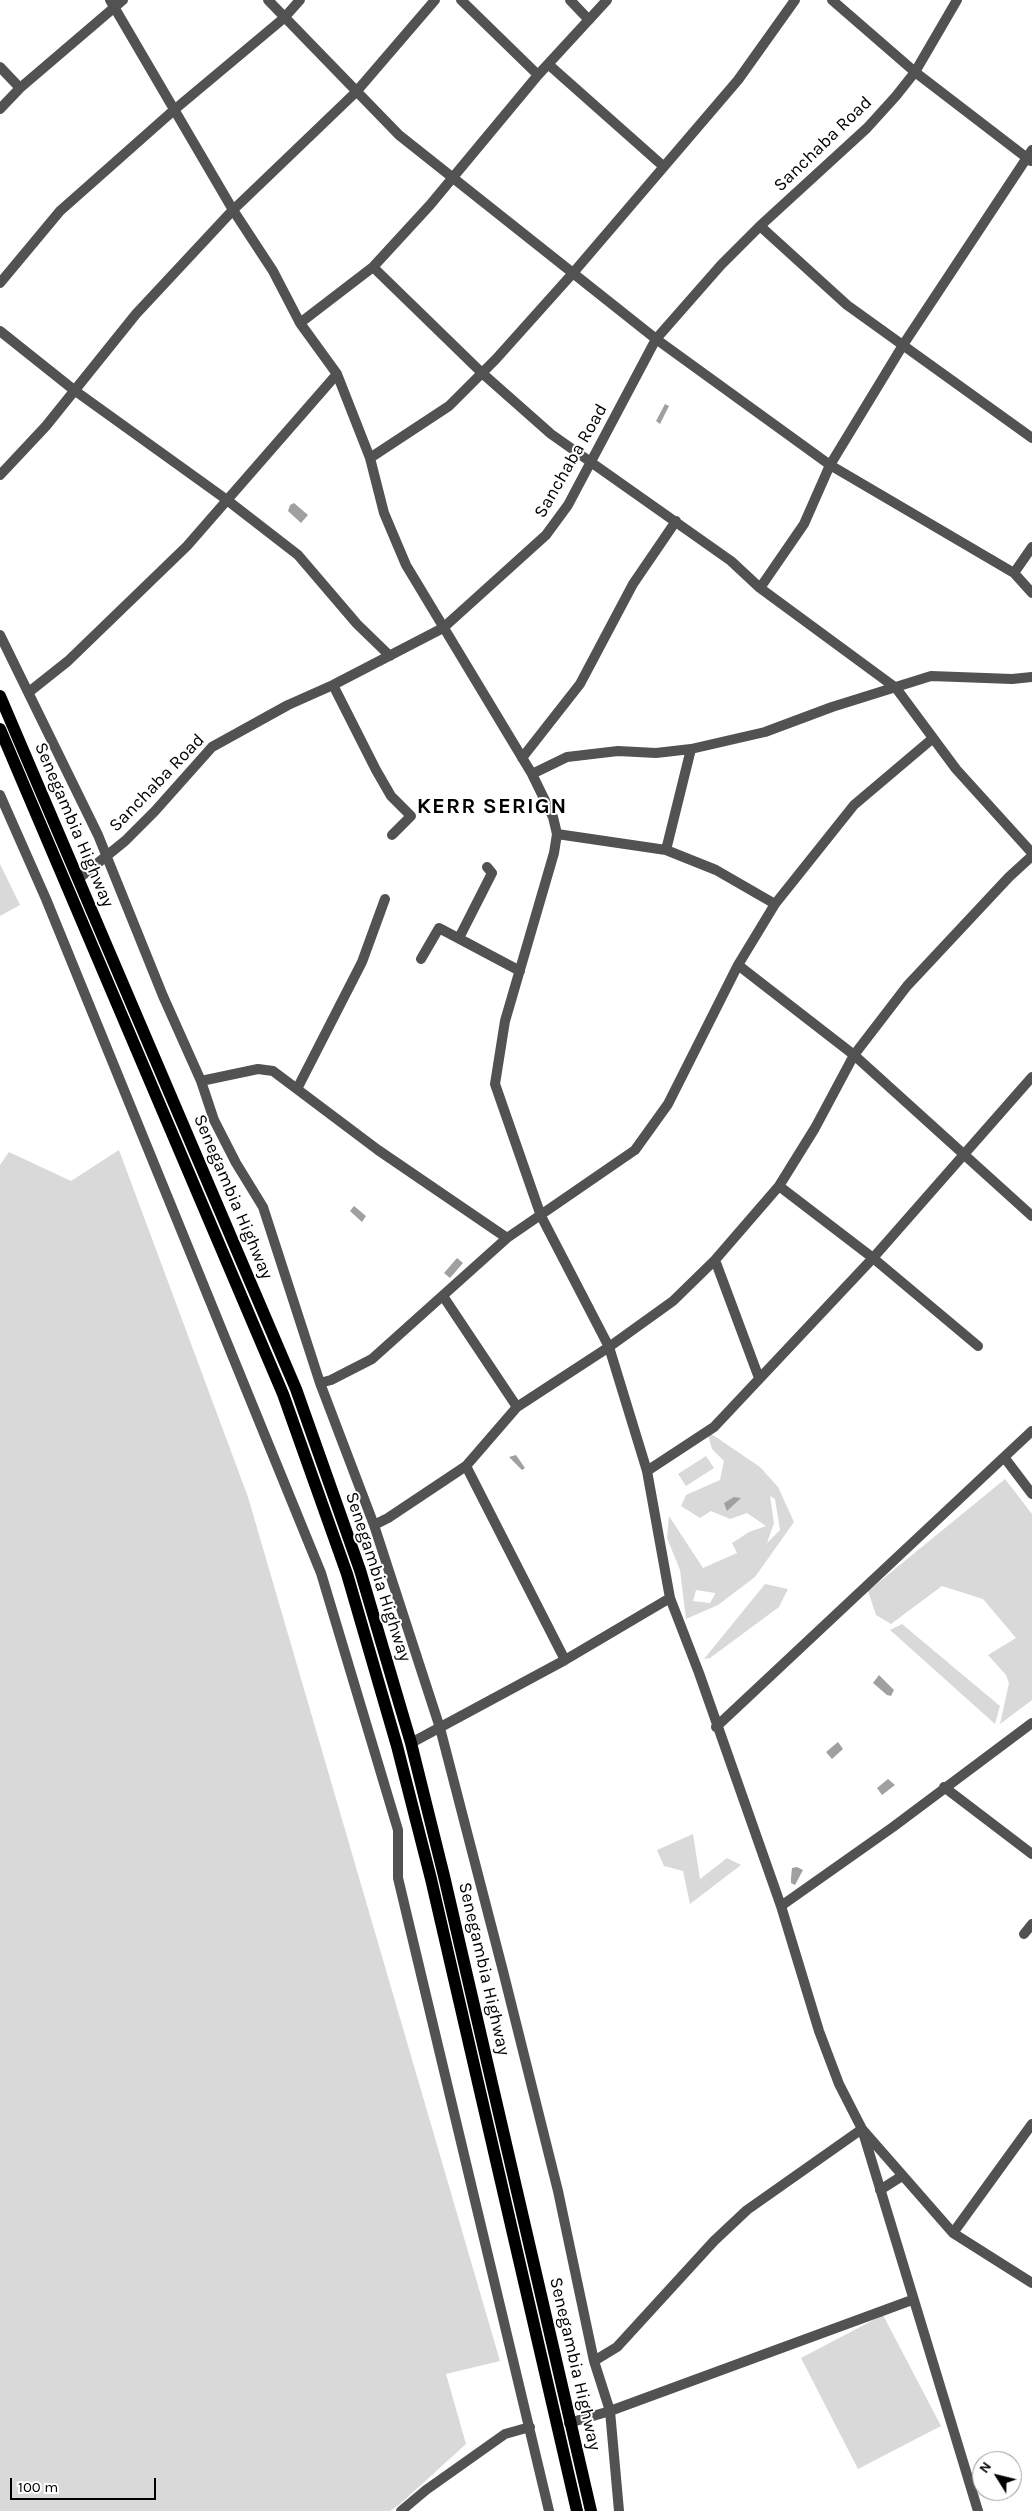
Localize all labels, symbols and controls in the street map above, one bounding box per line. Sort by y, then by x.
street label: Sanchaba Road [769,92,877,196]
street label: Sanchaba Road [530,400,612,522]
street label: Sanchaba Road [105,729,209,837]
street label: Senegambia Highway [29,739,119,911]
district label: KERR SERIGN [415,794,569,820]
street label: Senegambia Highway [188,1111,278,1283]
street label: Senegambia Highway [340,1489,416,1665]
street label: Senegambia Highway [454,1880,514,2058]
street label: Senegambia Highway [545,2275,605,2453]
north arrow [972,2451,1022,2501]
text: N [975,2458,995,2477]
scale bar [12,2468,159,2500]
text: 100 m [18,2478,58,2496]

